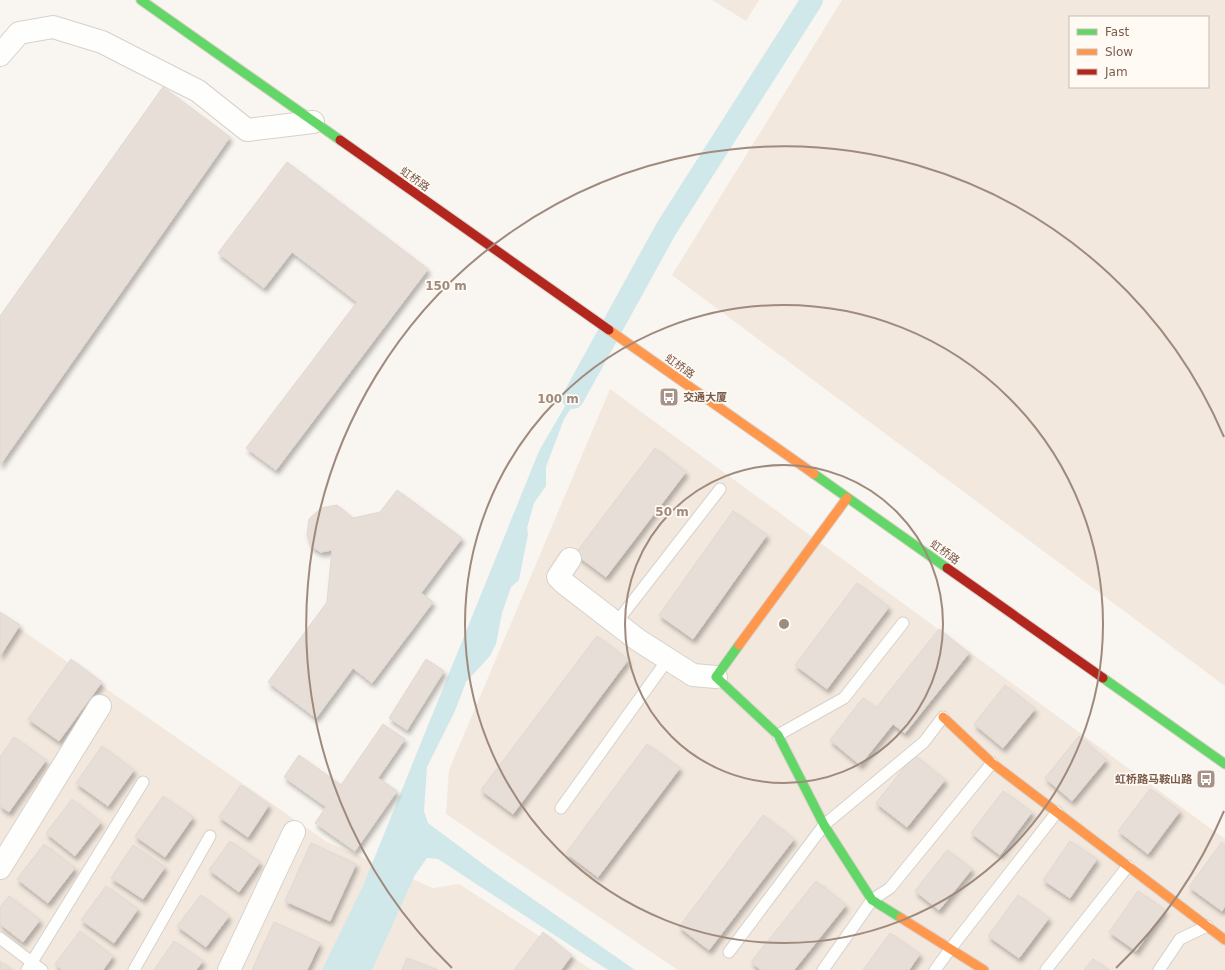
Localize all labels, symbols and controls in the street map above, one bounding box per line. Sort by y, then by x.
legend [1069,16,1209,88]
text: Fast [1105,25,1129,39]
text: Slow [1105,45,1133,59]
text: Jam [1104,65,1128,79]
street label: 虹桥路 [397,165,432,194]
text: 150 m [425,279,467,293]
street label: 虹桥路 [662,352,697,381]
bus stop icon: 交通大厦 [658,386,680,408]
place label: 交通大厦 [683,391,727,404]
text: 100 m [537,392,579,406]
text: 50 m [655,505,689,519]
street label: 虹桥路 [927,538,962,567]
centre of rings [777,617,791,631]
bus stop icon: 虹桥路马鞍山路 [1195,768,1217,790]
place label: 虹桥路马鞍山路 [1115,773,1193,786]

